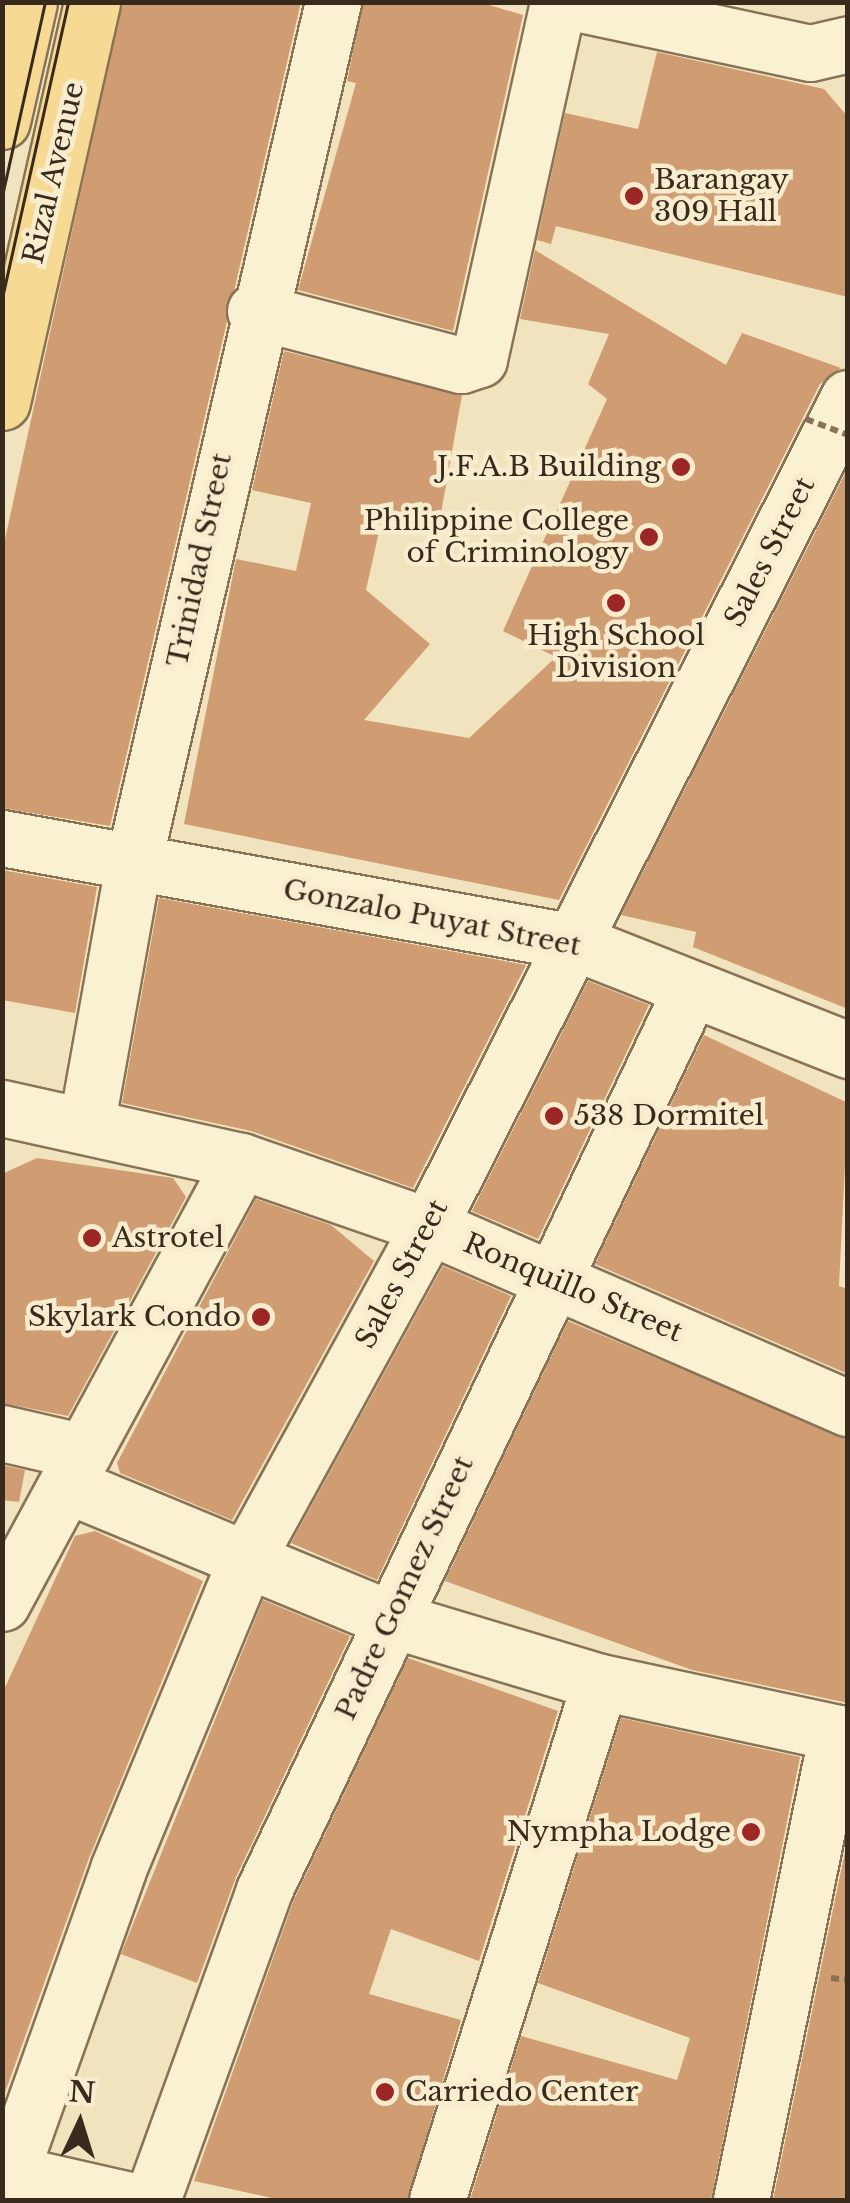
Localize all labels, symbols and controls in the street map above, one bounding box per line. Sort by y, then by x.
street label: Rizal Avenue [17,78,91,268]
place label: Barangay 309 Hall [654,163,789,229]
marker: Barangay 309 Hall [623,185,645,207]
street label: Trinidad Street [161,450,239,670]
place label: J.F.A.B Building [437,450,661,484]
marker: J.F.A.B Building [670,456,692,478]
street label: Sales Street [718,471,822,633]
place label: Philippine College of Criminology [364,504,629,570]
marker: Philippine College of Criminology [638,526,660,548]
marker: High School Division [605,592,627,614]
place label: High School Division [527,619,705,685]
street label: Gonzalo Puyat Street [280,873,584,963]
place label: 538 Dormitel [574,1099,764,1133]
marker: 538 Dormitel [543,1105,565,1127]
street label: Sales Street [349,1194,455,1354]
place label: Astrotel [112,1221,224,1255]
marker: Astrotel [81,1227,103,1249]
street label: Ronquillo Street [458,1227,688,1349]
place label: Skylark Condo [28,1300,241,1334]
marker: Skylark Condo [250,1306,272,1328]
street label: Padre Gomez Street [329,1451,481,1725]
place label: Nympha Lodge [507,1815,731,1849]
marker: Nympha Lodge [740,1821,762,1843]
north arrow [30,2073,130,2173]
text: N [68,2074,96,2111]
place label: Carriedo Center [405,2075,638,2109]
marker: Carriedo Center [374,2081,396,2103]

